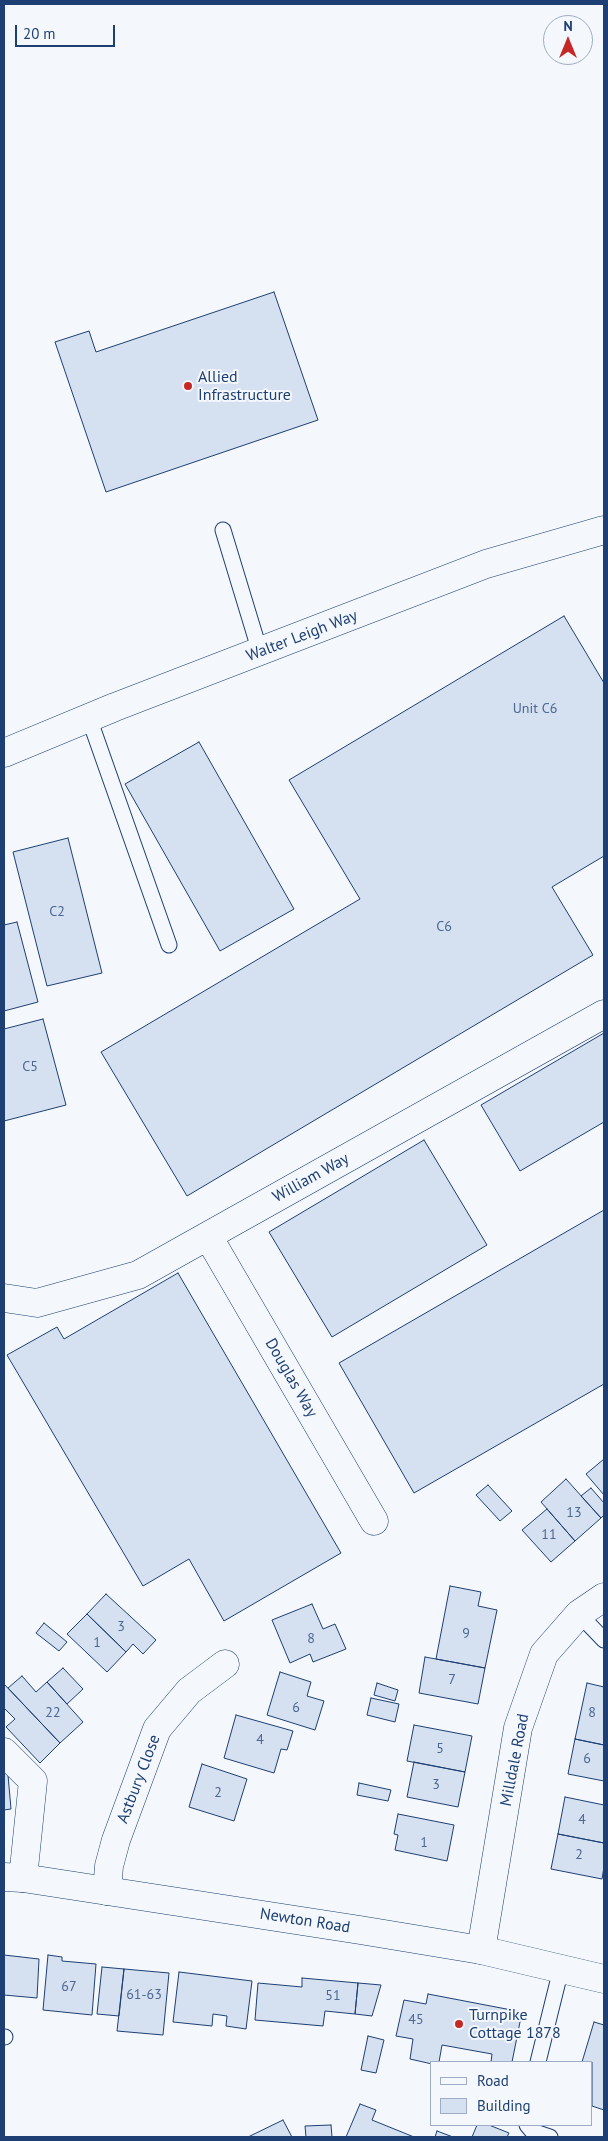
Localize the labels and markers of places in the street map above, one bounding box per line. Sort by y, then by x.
place label: Allied Infrastructure [198,367,291,405]
marker: Allied Infrastructure [182,380,194,392]
place label: Turnpike Cottage 1878 [469,2005,561,2043]
marker: Turnpike Cottage 1878 [453,2018,465,2030]

